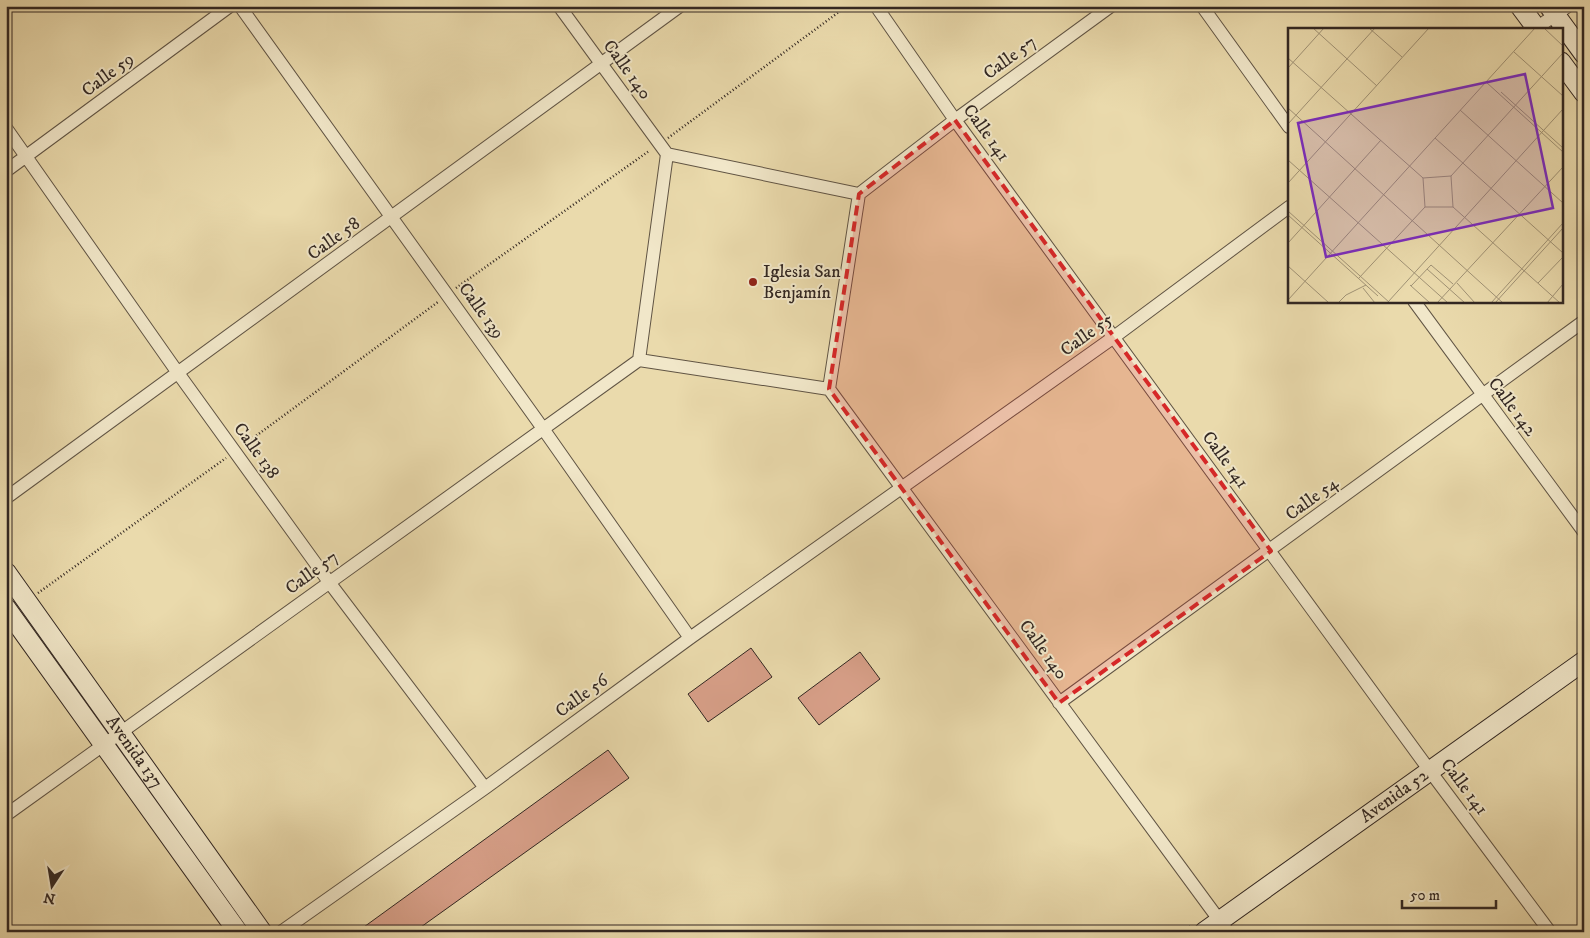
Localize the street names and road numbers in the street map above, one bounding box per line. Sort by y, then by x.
street label: Calle 57 [979,31,1041,85]
street label: Calle 140 [598,36,656,104]
street label: Calle 59 [78,48,138,102]
street label: Calle 141 [958,100,1014,166]
street label: Calle 58 [303,213,365,265]
street label: Calle 139 [453,279,509,343]
street label: Calle 55 [1056,309,1118,361]
street label: Calle 142 [1483,373,1541,441]
street label: Calle 138 [228,419,284,483]
street label: Calle 141 [1197,427,1253,493]
street label: Calle 54 [1281,472,1343,526]
street label: Calle 57 [281,546,343,600]
street label: Calle 140 [1014,616,1072,684]
street label: Calle 56 [551,669,613,723]
street label: Avenida 137 [101,712,167,793]
street label: Calle 141 [1436,754,1492,820]
street label: Avenida 52 [1356,764,1433,828]

